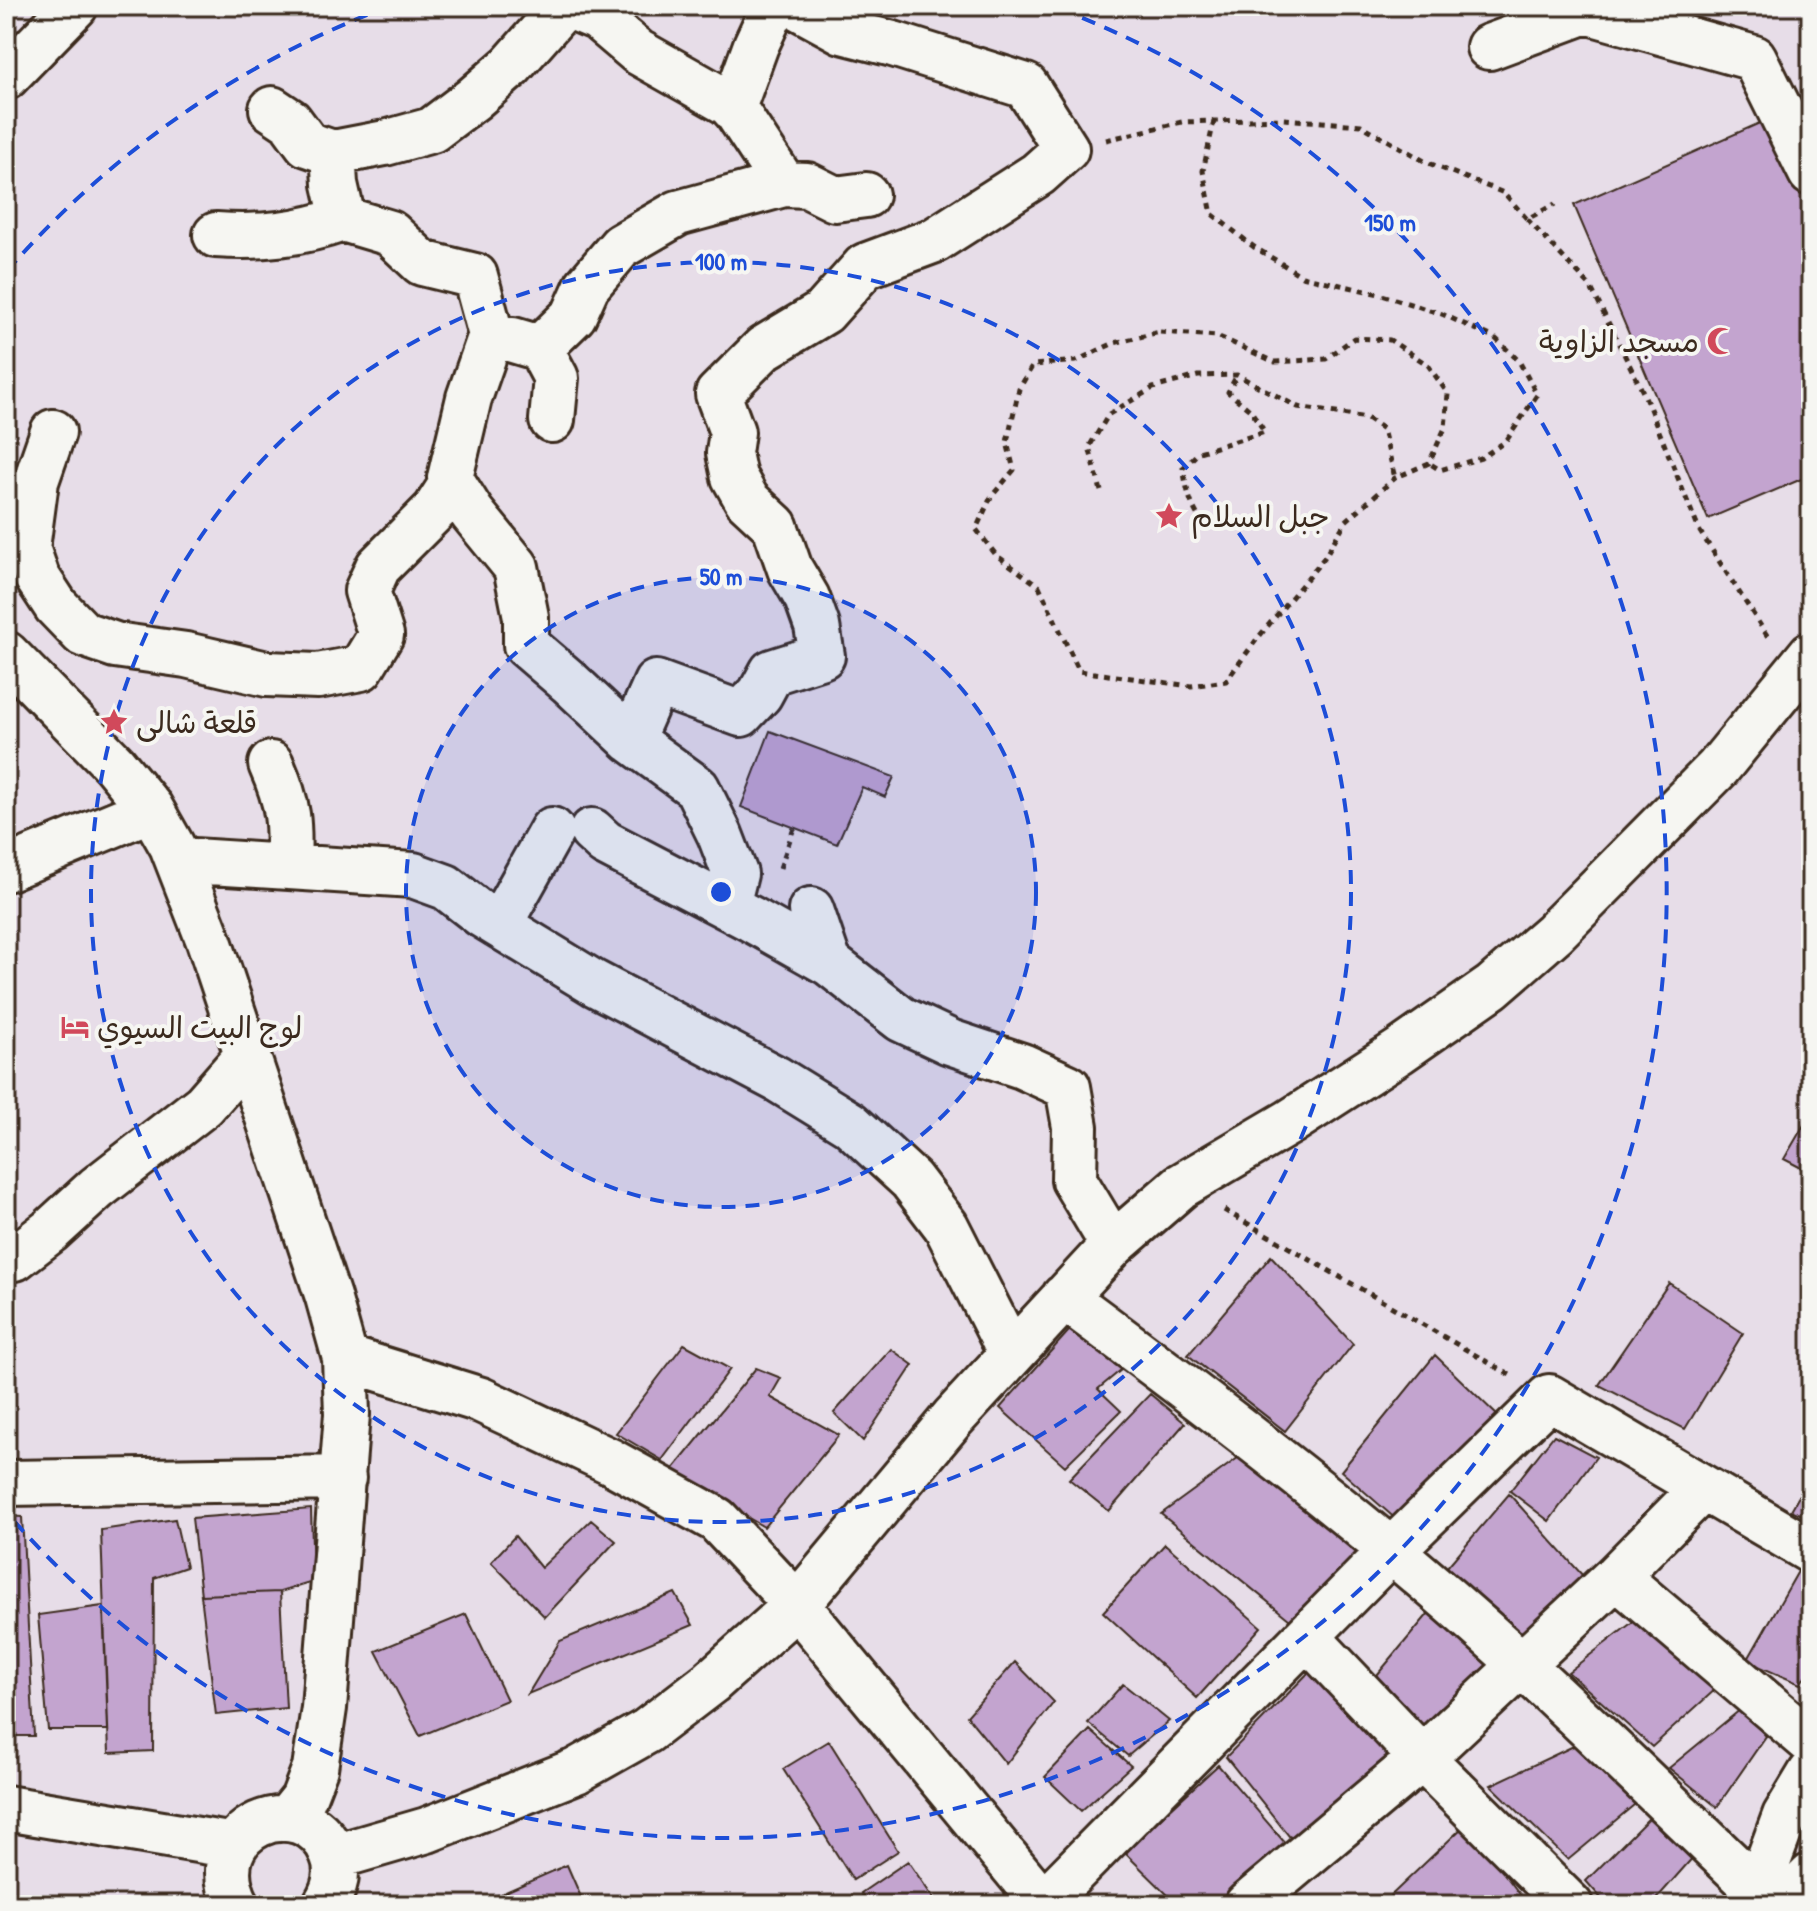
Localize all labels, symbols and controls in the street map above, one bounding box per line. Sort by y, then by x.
text: 150 m [1364,206,1416,238]
text: 100 m [695,245,747,277]
place label: مسجد الزاوية [1539,321,1699,361]
mosque icon: مسجد الزاوية [1706,326,1736,356]
place label: جبل السلام [1191,496,1330,539]
place icon: جبل السلام [1154,501,1184,531]
text: 50 m [700,560,742,592]
place label: قلعة شالى [136,702,257,742]
place icon: قلعة شالى [99,707,129,737]
centre of rings [707,878,735,906]
place label: لوج البيت السيوي [97,1007,302,1049]
hotel icon: لوج البيت السيوي [60,1012,90,1042]

